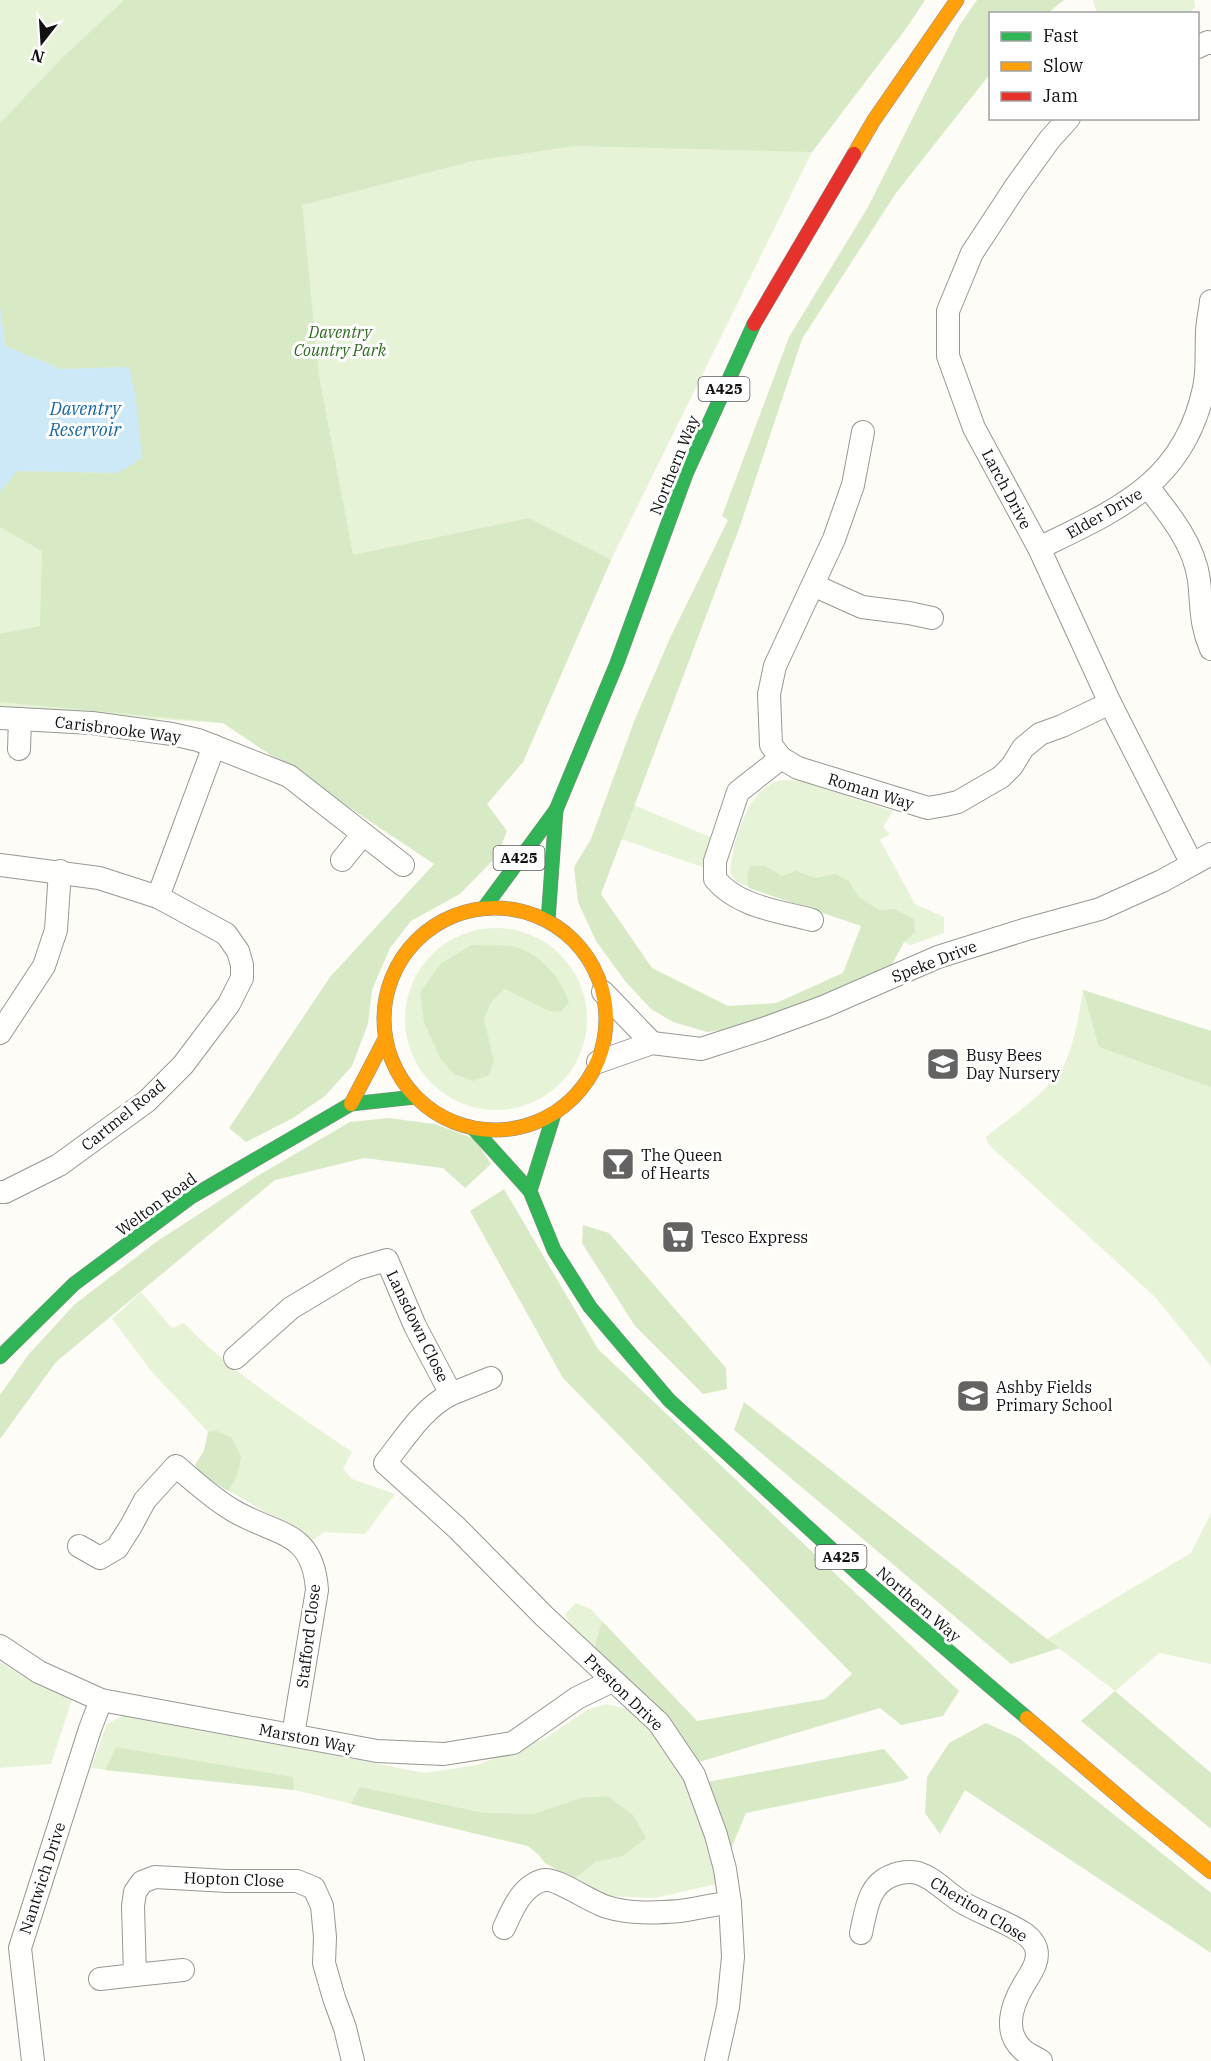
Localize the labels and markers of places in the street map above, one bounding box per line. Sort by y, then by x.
place label: Busy Bees Day Nursery [966,1045,1061,1083]
school or university icon: Busy Bees Day Nursery [925,1046,961,1082]
place label: The Queen of Hearts [641,1145,722,1183]
bar icon: The Queen of Hearts [600,1146,636,1182]
supermarket icon: Tesco Express [660,1219,696,1255]
place label: Tesco Express [701,1227,808,1247]
place label: Ashby Fields Primary School [996,1377,1113,1415]
school or university icon: Ashby Fields Primary School [955,1378,991,1414]

